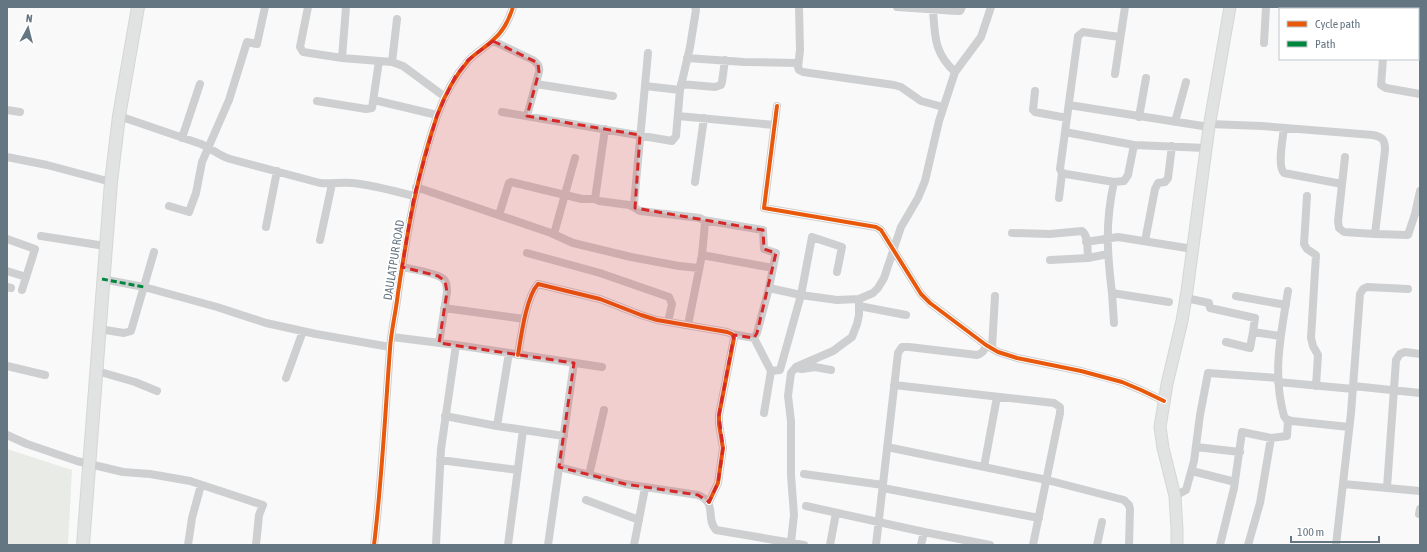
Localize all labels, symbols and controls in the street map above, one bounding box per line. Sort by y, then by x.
north arrow [8,8,48,48]
legend [1279,8,1419,60]
text: N [25,12,33,24]
text: Cycle path [1315,17,1360,31]
text: Path [1315,37,1336,51]
street label: DAULATPUR ROAD [381,219,407,301]
scale bar [1291,518,1379,544]
text: 100 m [1297,525,1324,539]

